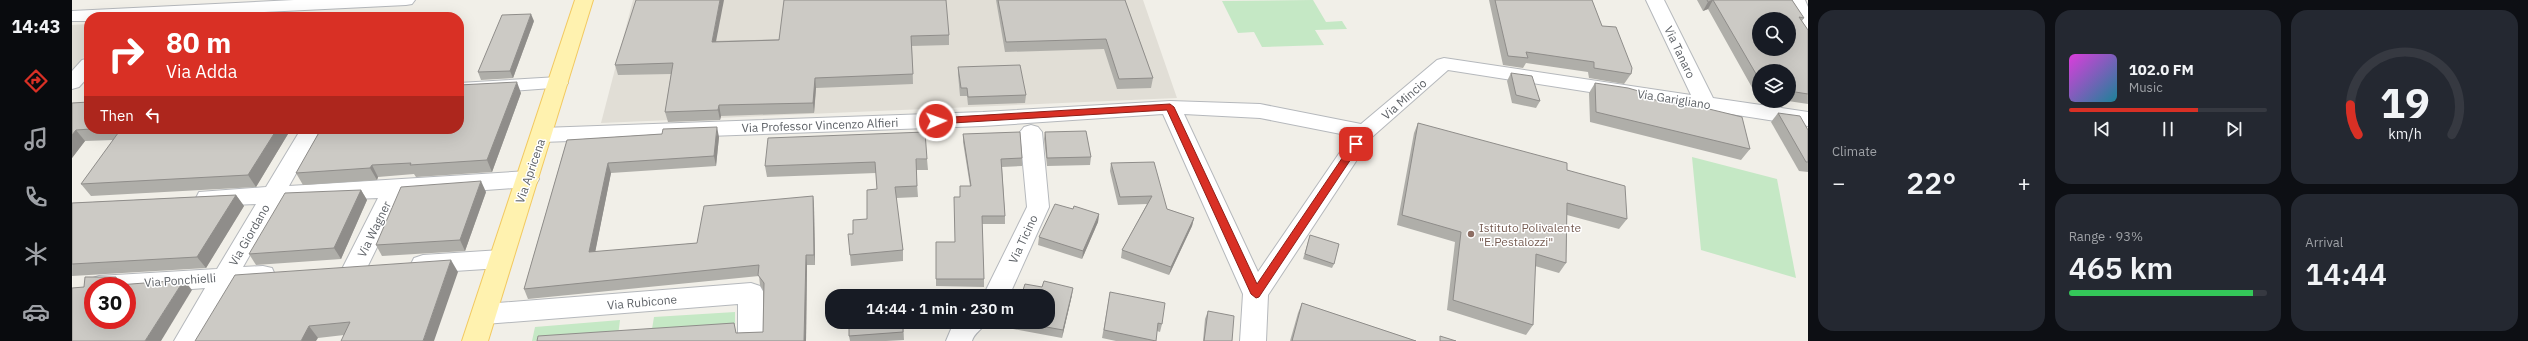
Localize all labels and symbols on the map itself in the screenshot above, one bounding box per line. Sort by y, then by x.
street label: Via Tanaro [1661,23,1699,81]
street label: Via Mincio [1378,75,1430,123]
street label: Via Garigliano [1636,86,1712,112]
position arrow [915,100,957,142]
street label: Via Professor Vincenzo Alfieri [741,115,899,135]
pin [1339,127,1373,161]
street label: Via Apricena [512,136,548,205]
street label: Via Wagner [354,198,394,260]
street label: Via Giordano [225,201,273,269]
street label: Via Ticino [1005,212,1041,266]
place label: Istituto Polivalente "E.Pestalozzi" [1479,220,1582,249]
marker: Istituto Polivalente "E.Pestalozzi" [1466,229,1476,239]
street label: Via Ponchielli [144,270,216,290]
speed limit sign: 30 [84,277,136,329]
street label: Via Rubicone [606,291,678,313]

